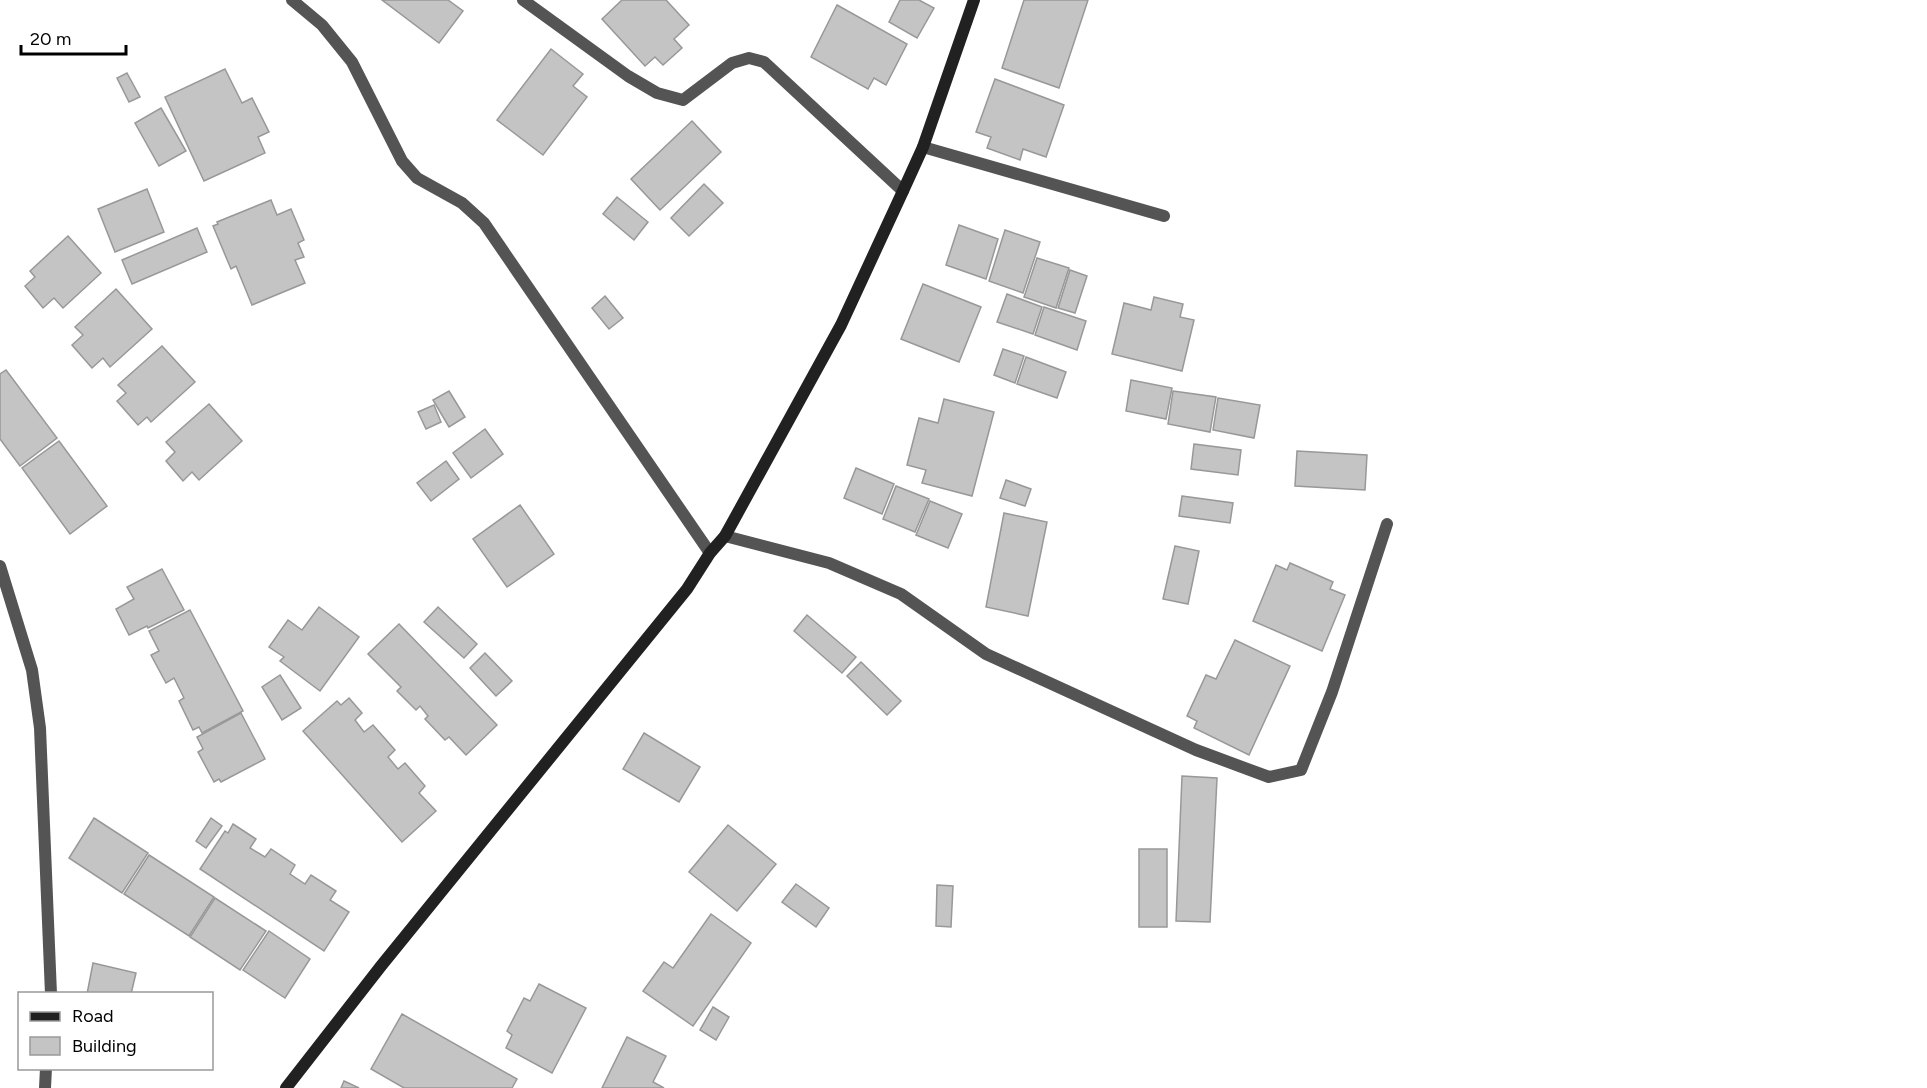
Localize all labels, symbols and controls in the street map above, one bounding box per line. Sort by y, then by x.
scale bar [21,18,126,56]
text: 20 m [30,28,71,50]
legend [18,992,213,1070]
text: Road [72,1005,113,1027]
text: Building [72,1035,137,1057]

